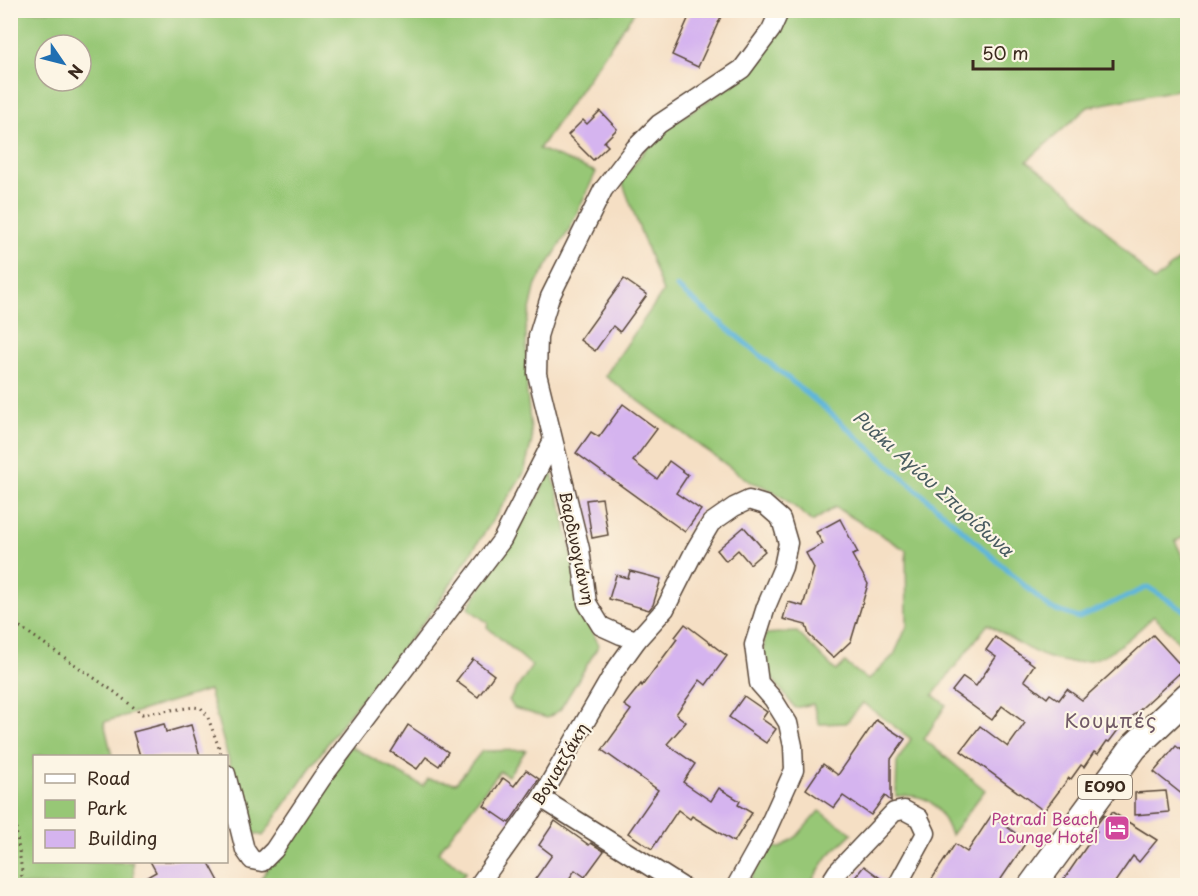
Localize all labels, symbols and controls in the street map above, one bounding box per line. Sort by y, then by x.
north arrow [33,33,93,93]
scale bar [973,33,1112,71]
text: 50 m [982,39,1029,66]
text: N [63,60,90,84]
water label: Ρυάκι Αγίου Σπυρίδωνα [848,403,1021,563]
street label: Βαρδινογιάννη [554,489,602,607]
district label: Κουμπές [1064,705,1158,735]
street label: Βογιατζάκη [525,718,593,809]
legend [33,755,228,863]
text: Road [87,764,131,791]
road number: ΕΟ90 [1078,775,1132,799]
text: Park [87,794,127,821]
place label: Petradi Beach Lounge Hotel [991,806,1098,848]
hotel icon: Petradi Beach Lounge Hotel [1102,813,1132,843]
text: Building [87,824,157,851]

